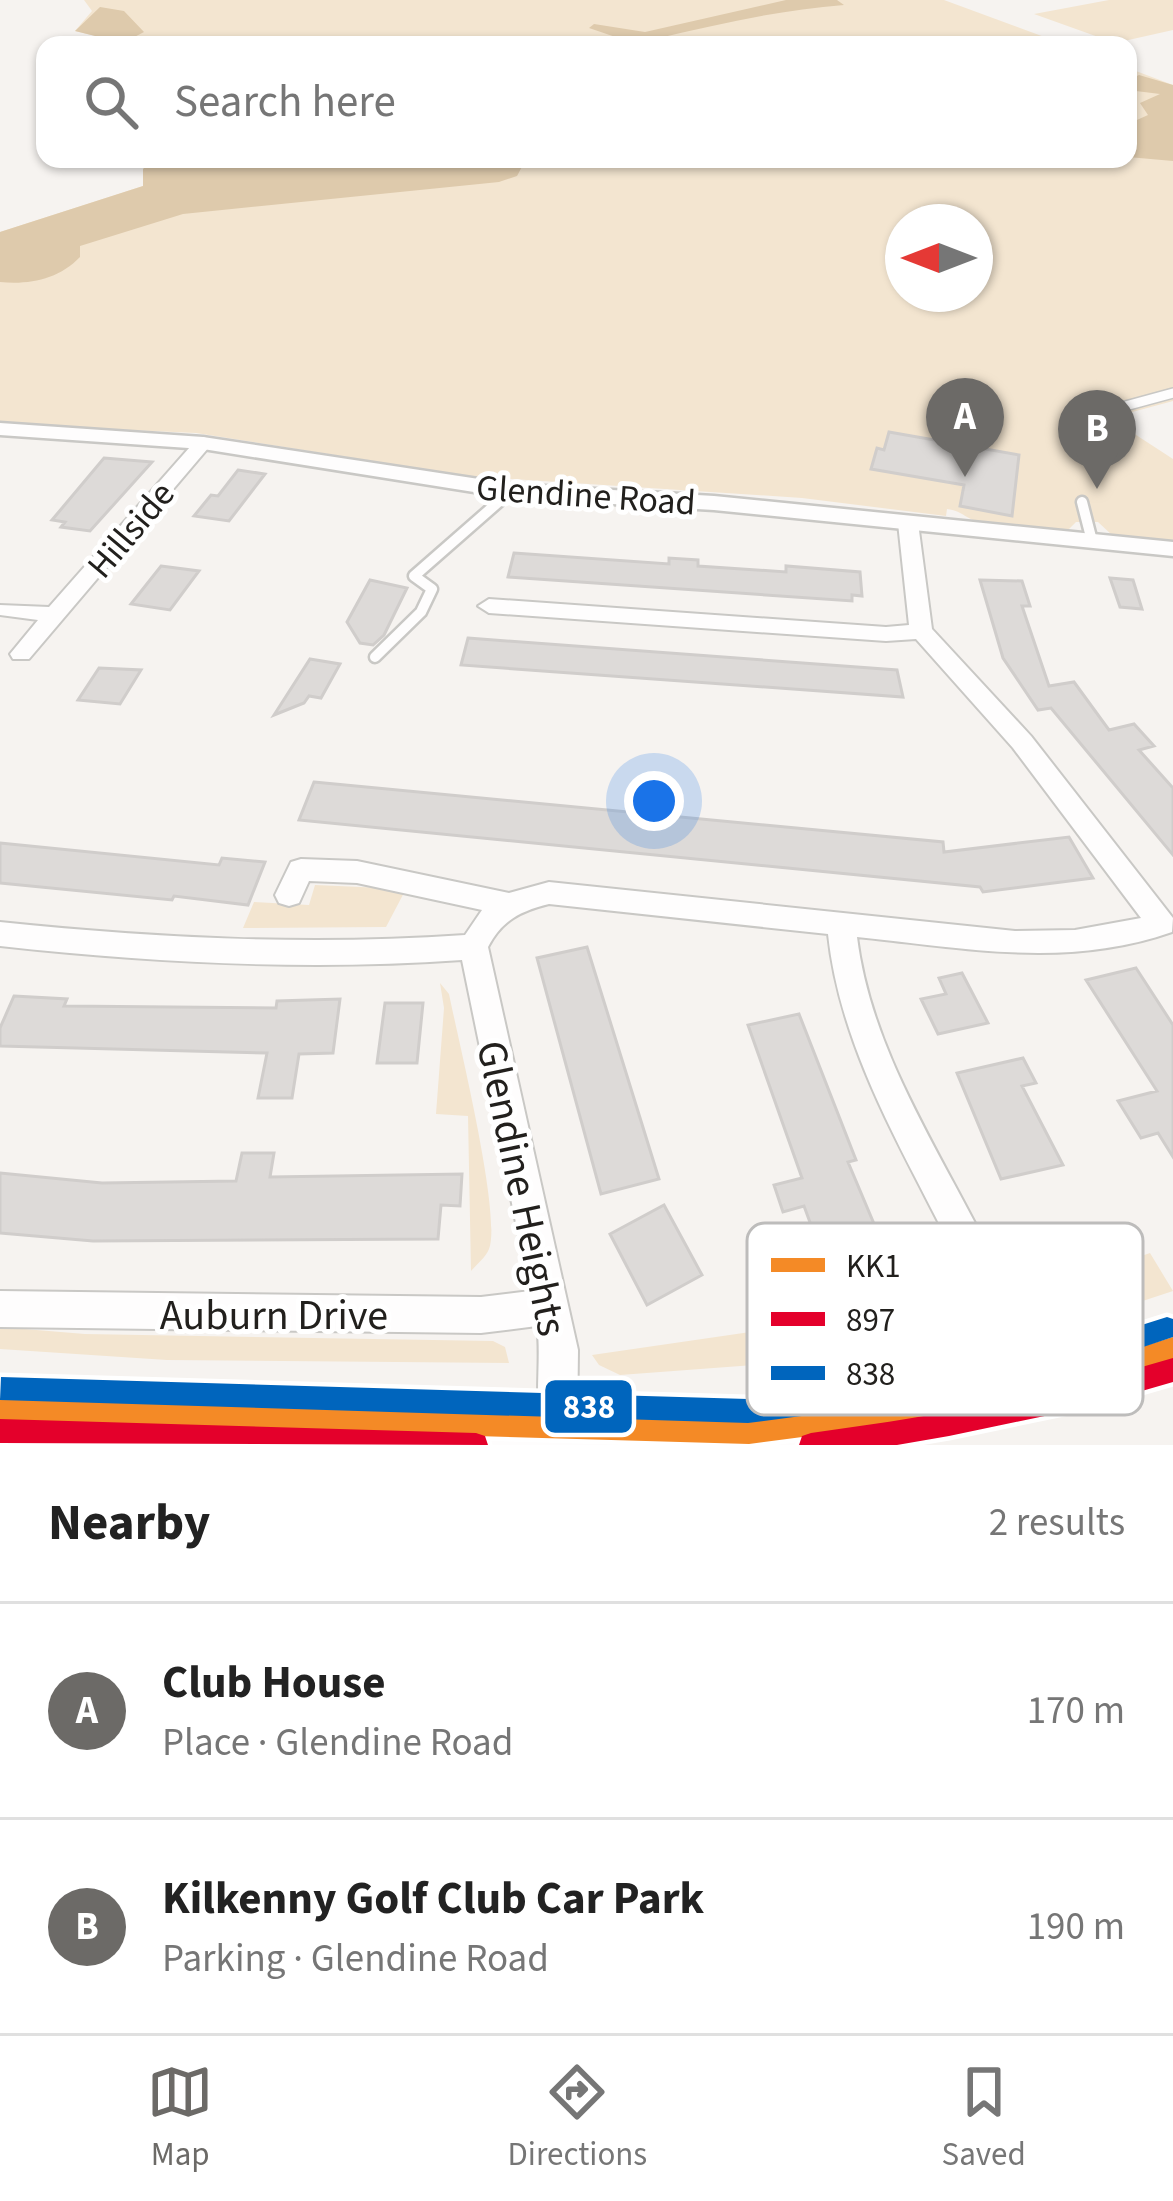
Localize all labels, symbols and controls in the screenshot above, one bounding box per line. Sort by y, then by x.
search box [36,36,1137,168]
icon: search [78,69,144,135]
text: Search here [174,70,396,134]
north arrow [885,204,993,312]
pin: A [926,378,1004,477]
pin: B [1058,390,1136,489]
street label: Glendine Road [474,462,697,529]
street label: Hillside [75,470,187,589]
your location [624,771,684,831]
street label: Glendine Heights [460,1035,582,1341]
legend [747,1223,1143,1415]
text: KK1 [846,1243,901,1290]
street label: Auburn Drive [160,1286,388,1346]
text: 897 [846,1297,895,1344]
text: 838 [846,1351,895,1398]
line badge: 838 [543,1378,634,1435]
text: 838 [563,1384,615,1431]
text: Nearby [48,1487,210,1559]
text: 2 results [989,1495,1125,1551]
text: Club House [162,1651,386,1715]
text: A [76,1683,98,1739]
text: 170 m [1027,1683,1125,1739]
text: Place · Glendine Road [162,1715,513,1771]
text: Kilkenny Golf Club Car Park [162,1867,704,1931]
text: B [75,1899,99,1955]
text: 190 m [1027,1899,1125,1955]
text: Parking · Glendine Road [162,1931,549,1987]
tab: Map [147,2059,213,2178]
tab: Directions [508,2059,647,2178]
tab: Saved [942,2059,1026,2178]

